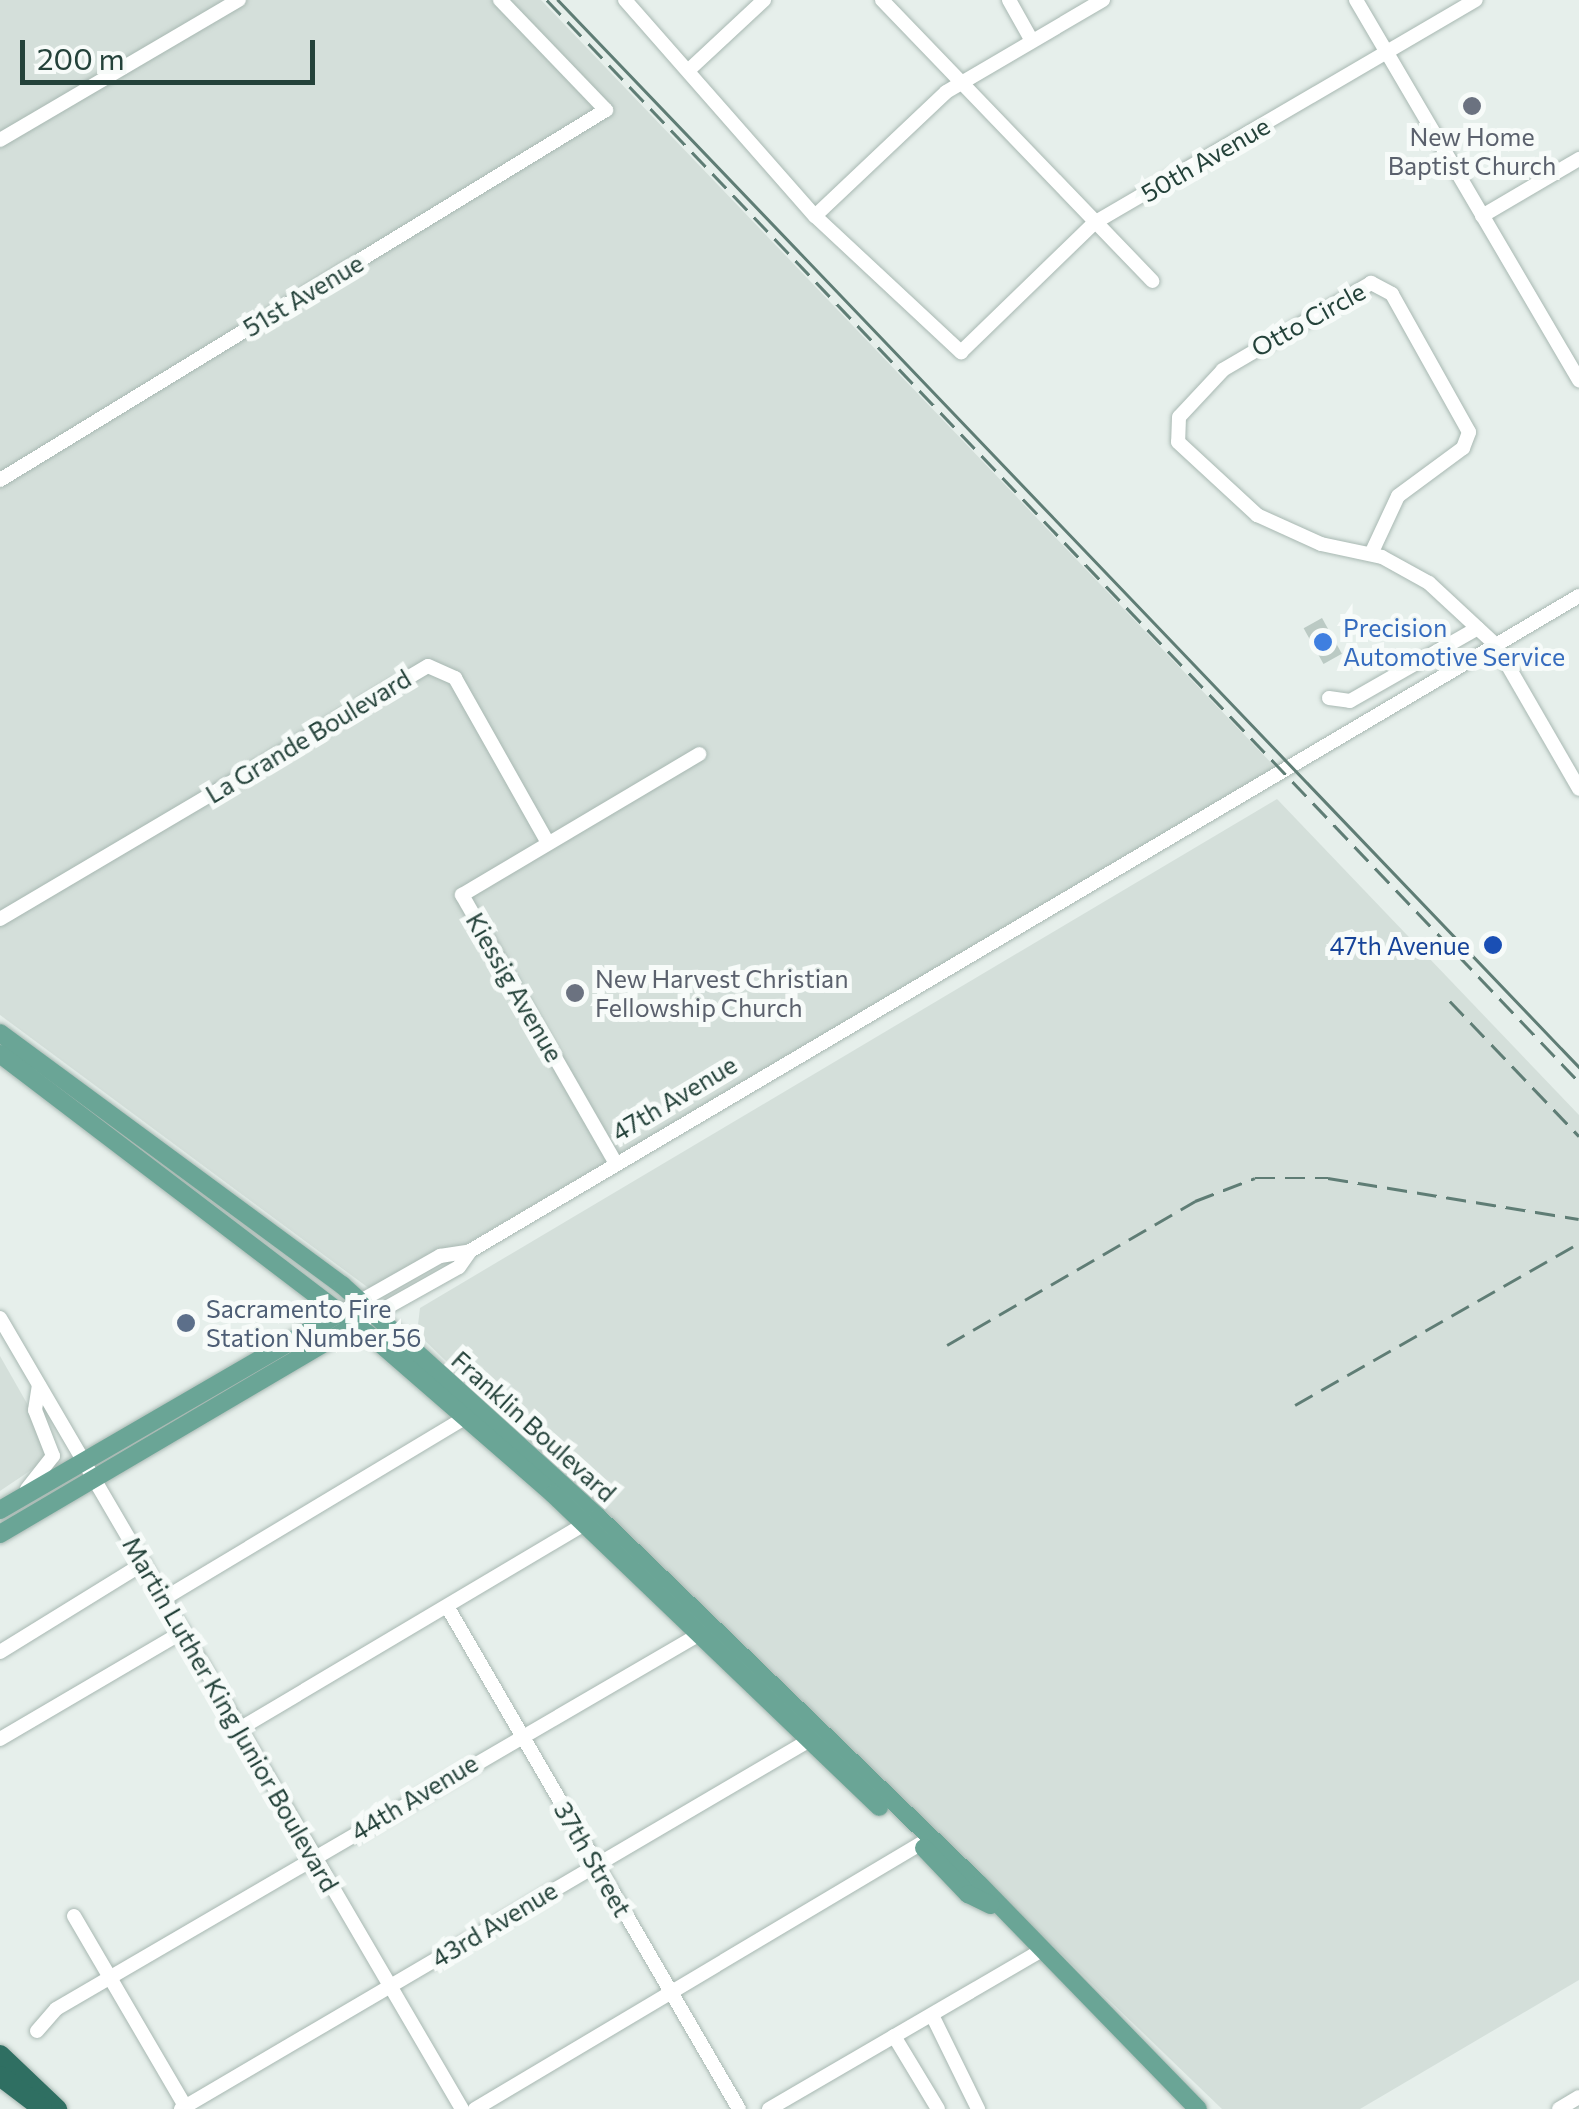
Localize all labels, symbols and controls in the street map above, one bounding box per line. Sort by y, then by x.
scale bar [25,20,320,82]
text: 200 m [37,39,125,76]
marker: New Home Baptist Church [1461,95,1483,117]
street label: 50th Avenue [1135,110,1275,208]
place label: New Home Baptist Church [1388,122,1556,181]
street label: 51st Avenue [238,247,368,343]
street label: Otto Circle [1246,275,1370,363]
place label: Precision Automotive Service [1343,613,1565,672]
marker: Precision Automotive Service [1312,631,1334,653]
street label: La Grande Boulevard [200,663,416,809]
street label: Kiessig Avenue [460,907,570,1067]
place label: 47th Avenue [1330,930,1470,960]
marker: 47th Avenue [1480,932,1506,958]
place label: New Harvest Christian Fellowship Church [595,964,848,1023]
marker: New Harvest Christian Fellowship Church [564,982,586,1004]
street label: 47th Avenue [606,1049,742,1147]
place label: Sacramento Fire Station Number 56 [206,1294,421,1353]
marker: Sacramento Fire Station Number 56 [175,1312,197,1334]
street label: Franklin Boulevard [446,1344,622,1508]
street label: Martin Luther King Junior Boulevard [117,1531,345,1897]
street label: 44th Avenue [345,1747,483,1847]
street label: 37th Street [548,1796,638,1922]
street label: 43rd Avenue [426,1875,562,1973]

